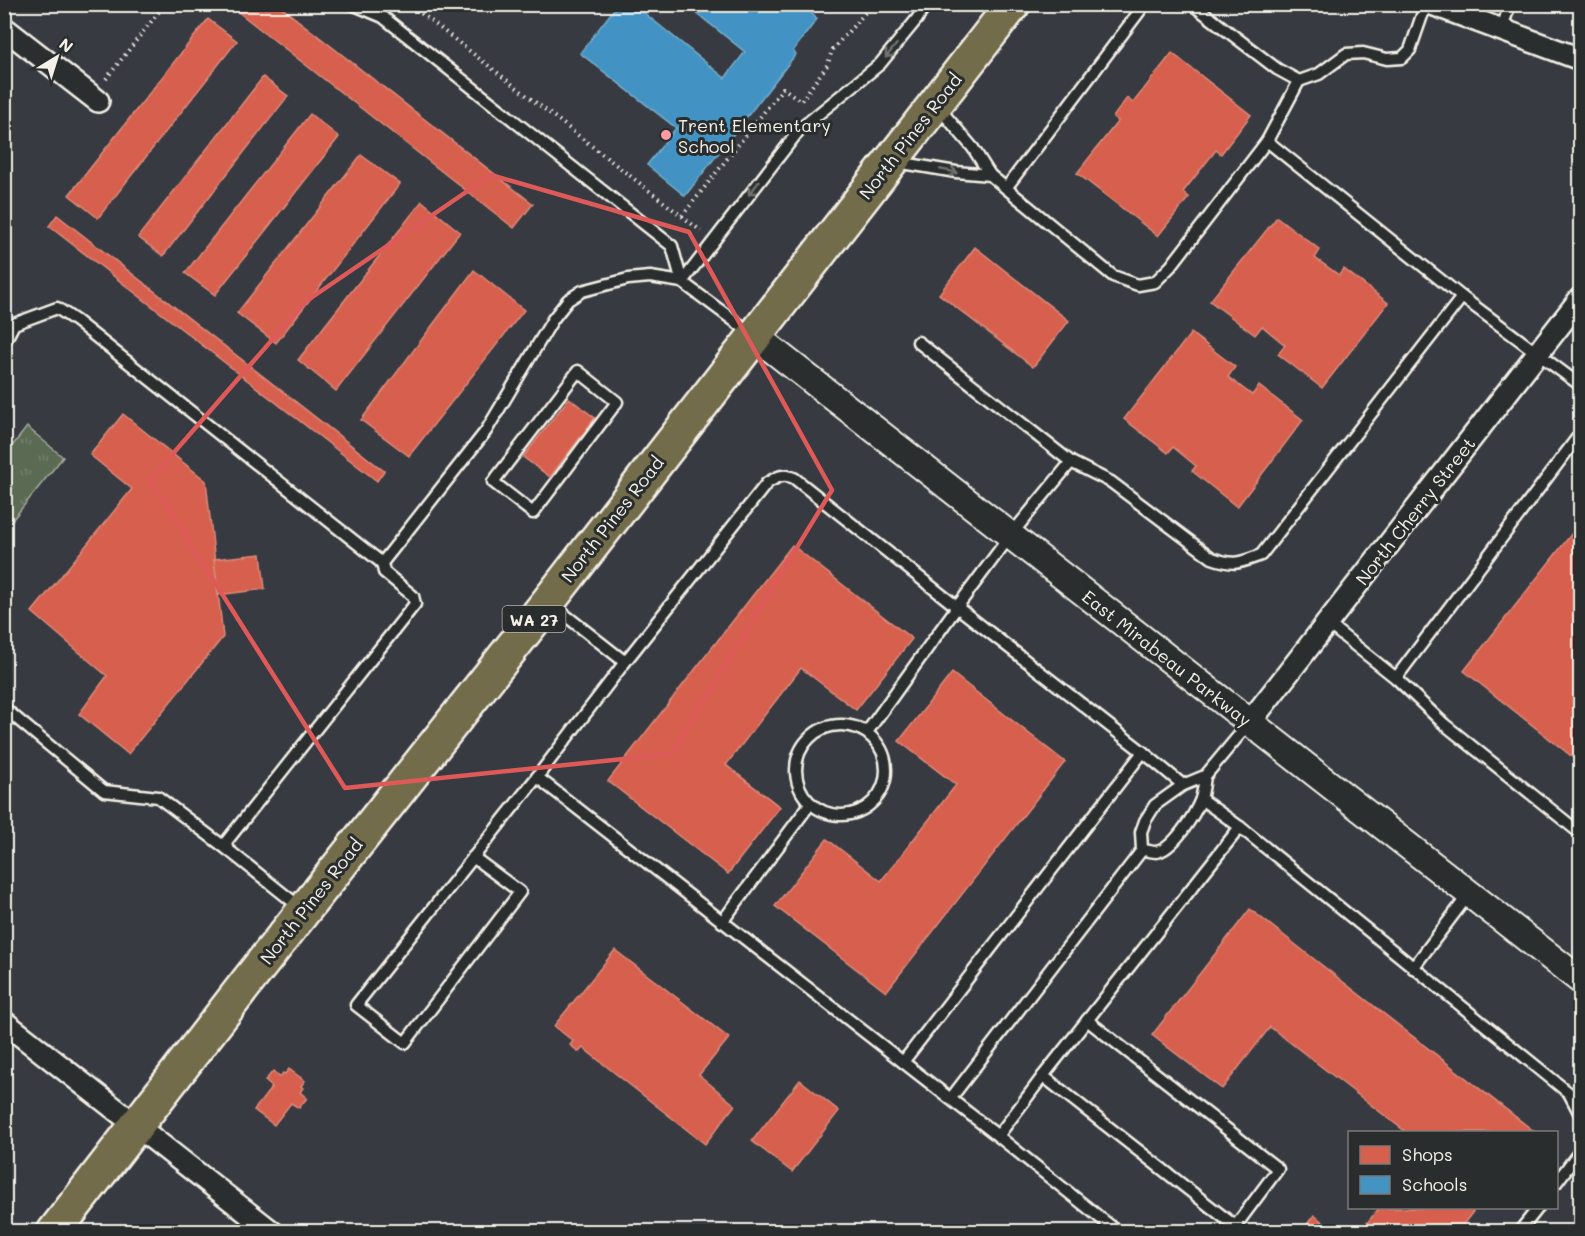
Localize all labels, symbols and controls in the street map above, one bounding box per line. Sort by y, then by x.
north arrow [27,27,87,87]
text: N [55,33,78,57]
one-way arrow [884,43,897,59]
street label: North Pines Road [853,68,967,204]
place label: Trent Elementary School [678,113,831,158]
marker: Trent Elementary School [659,128,673,142]
one-way arrow [938,166,958,177]
one-way arrow [748,180,761,196]
street label: North Cherry Street [1350,432,1480,590]
street label: North Pines Road [555,451,669,587]
street label: East Mirabeau Parkway [1077,584,1257,732]
road number: WA 27 [502,606,566,632]
street label: North Pines Road [254,833,368,969]
legend [1348,1131,1558,1209]
text: Shops [1402,1142,1453,1166]
text: Schools [1402,1172,1467,1196]

